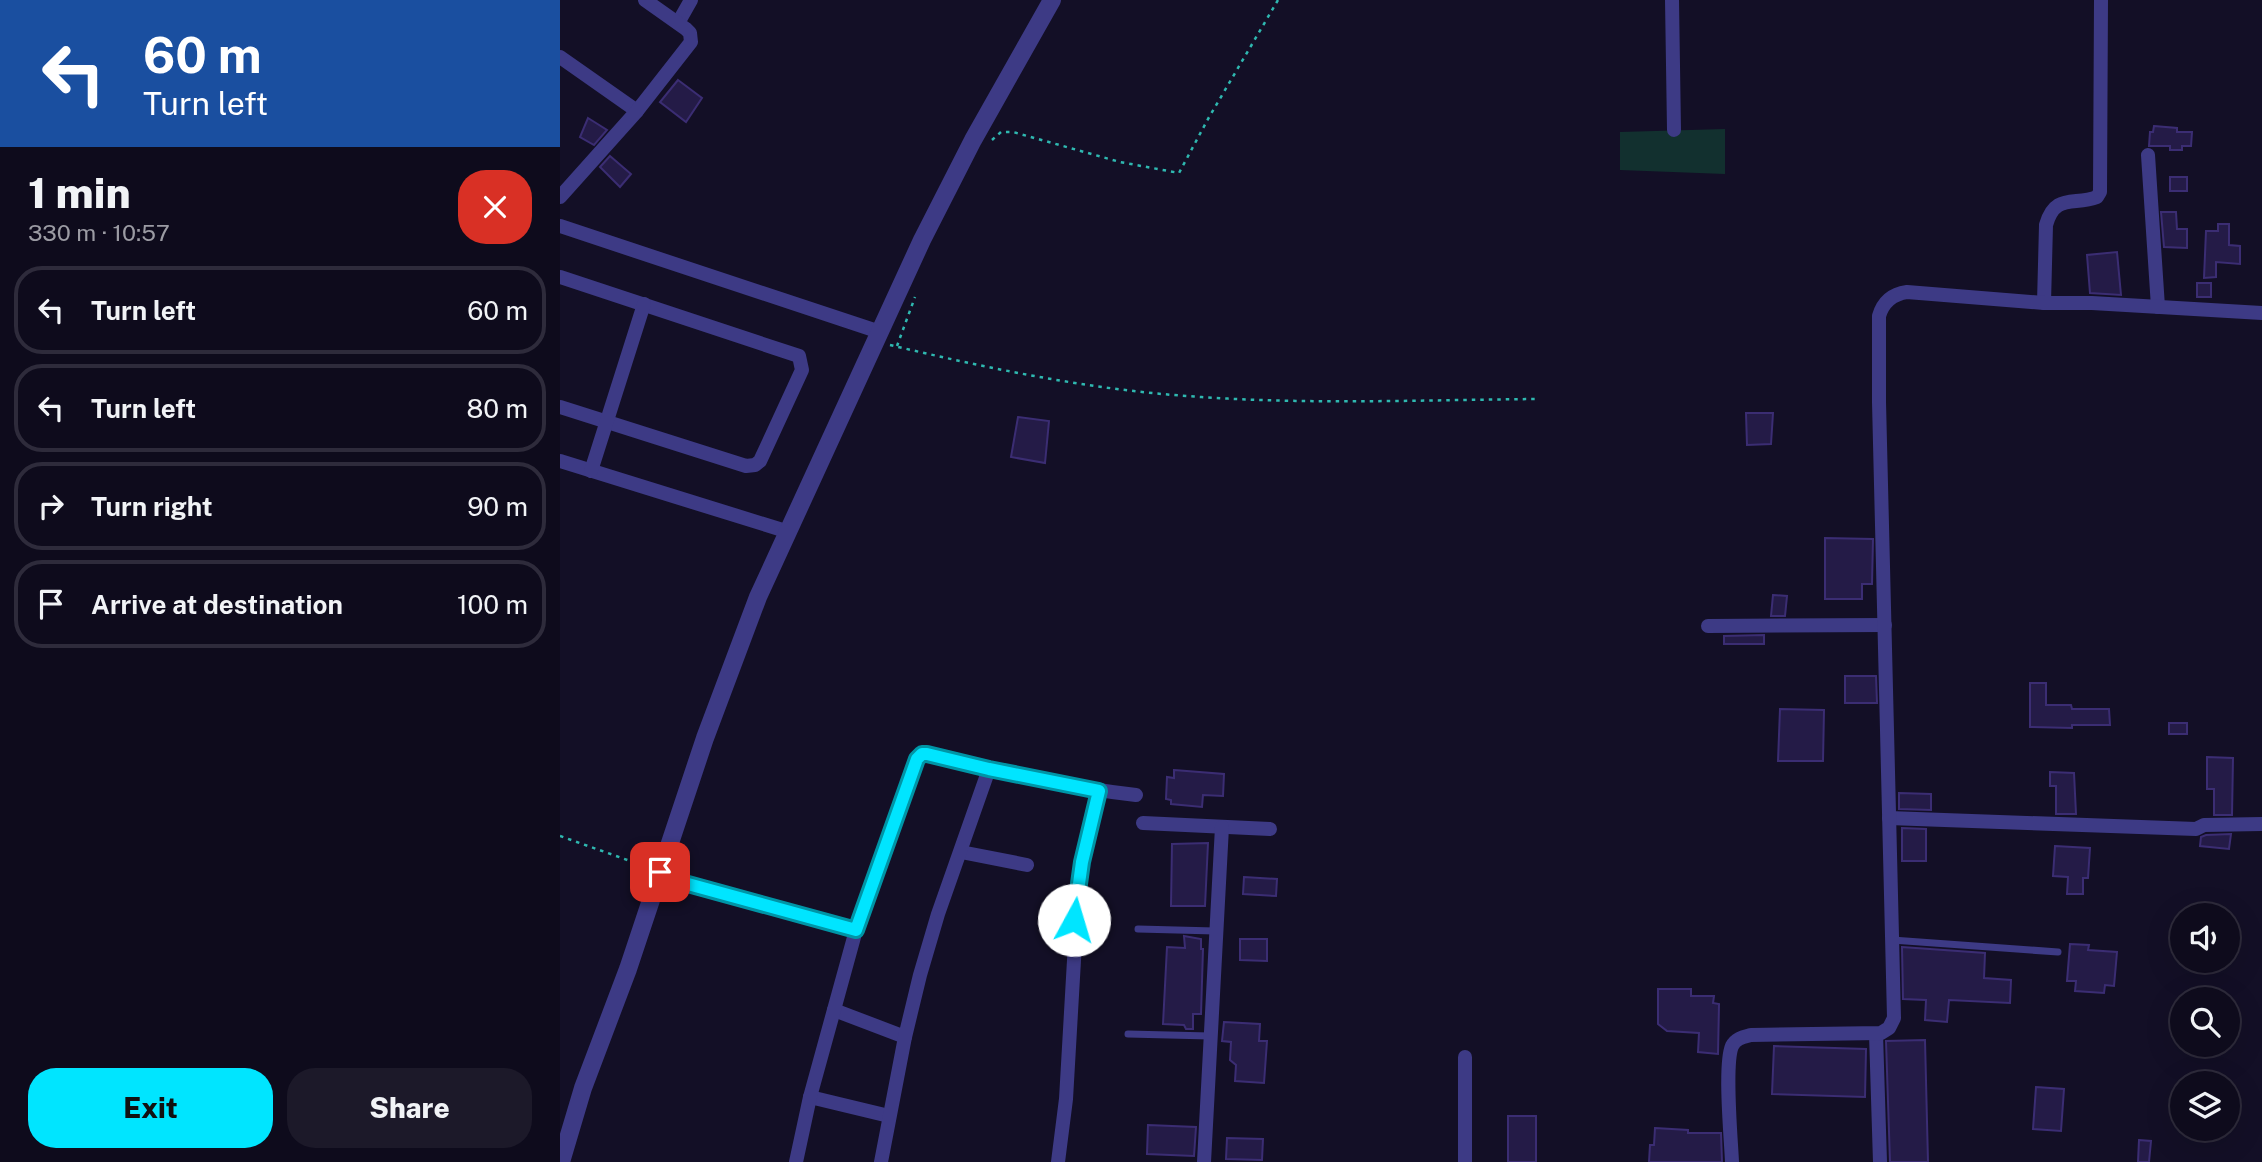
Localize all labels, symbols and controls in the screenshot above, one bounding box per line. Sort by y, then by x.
text: 60 m [143,26,262,84]
icon: left [28,28,119,119]
text: Turn left [143,85,268,122]
text: 1 min [28,168,131,217]
button: close [458,170,532,244]
text: 330 m · 10:57 [28,219,170,246]
icon: left [32,291,70,329]
text: Turn left [91,295,196,326]
text: 60 m [467,295,528,326]
icon: left [32,389,70,427]
text: Turn left [91,393,196,424]
text: 80 m [467,393,528,424]
icon: right [32,487,70,525]
text: Turn right [91,491,213,522]
text: 90 m [467,491,528,522]
icon: arrive [32,585,70,623]
text: Arrive at destination [91,589,343,620]
text: 100 m [457,589,528,620]
pin [630,842,690,902]
icon: arrive [641,853,679,891]
position arrow [1037,883,1111,957]
map controls [2170,903,2240,1141]
button: sound [2170,903,2240,973]
button: search [2170,987,2240,1057]
button: Exit [28,1068,273,1148]
button: Share [287,1068,532,1148]
button: layers [2170,1071,2240,1141]

